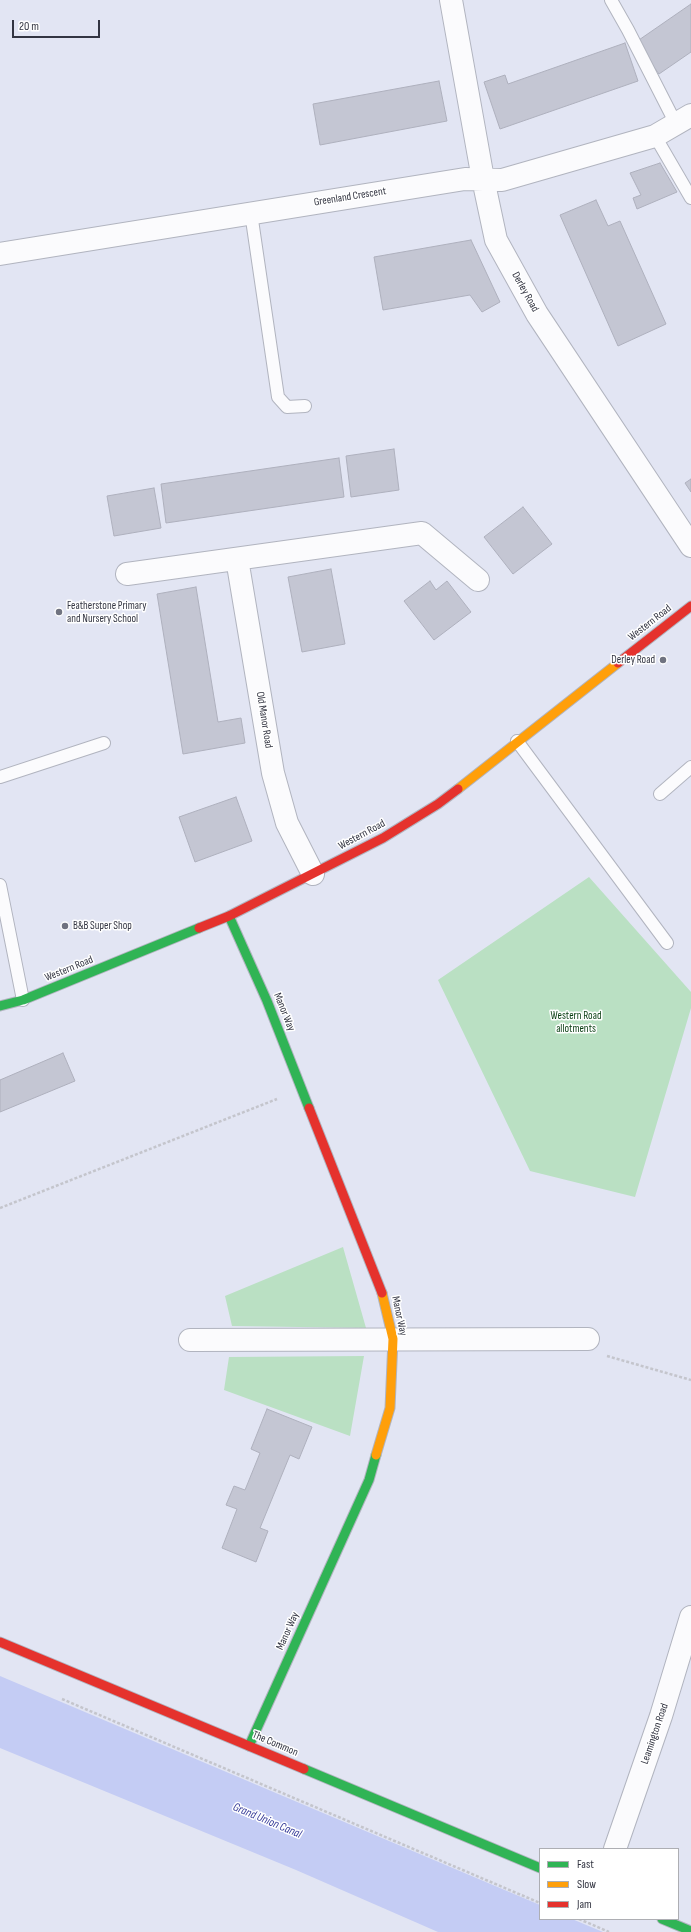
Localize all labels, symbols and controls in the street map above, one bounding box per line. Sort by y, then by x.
scale bar [14,12,102,38]
text: 20 m [19,19,39,34]
street label: Greenland Crescent [313,185,387,209]
street label: Derley Road [509,270,541,314]
place label: Featherstone Primary and Nursery School [67,599,146,625]
street label: Western Road [626,602,674,644]
marker: Featherstone Primary and Nursery School [54,607,64,617]
place label: Derley Road [611,653,655,667]
marker: Derley Road [658,655,668,665]
street label: Old Manor Road [253,691,275,749]
street label: Western Road [336,817,388,853]
place label: B&B Super Shop [73,919,132,933]
marker: B&B Super Shop [60,921,70,931]
street label: Western Road [43,953,95,985]
street label: Manor Way [270,991,298,1033]
park label: Western Road allotments [551,1009,601,1035]
street label: Manor Way [388,1295,410,1337]
street label: Manor Way [274,1610,302,1652]
street label: Leamington Road [638,1702,672,1766]
street label: The Common [250,1728,300,1760]
water label: Grand Union Canal [231,1800,303,1842]
legend [539,1848,679,1920]
text: Fast [577,1857,594,1872]
text: Slow [577,1877,596,1892]
text: Jam [577,1897,592,1912]

